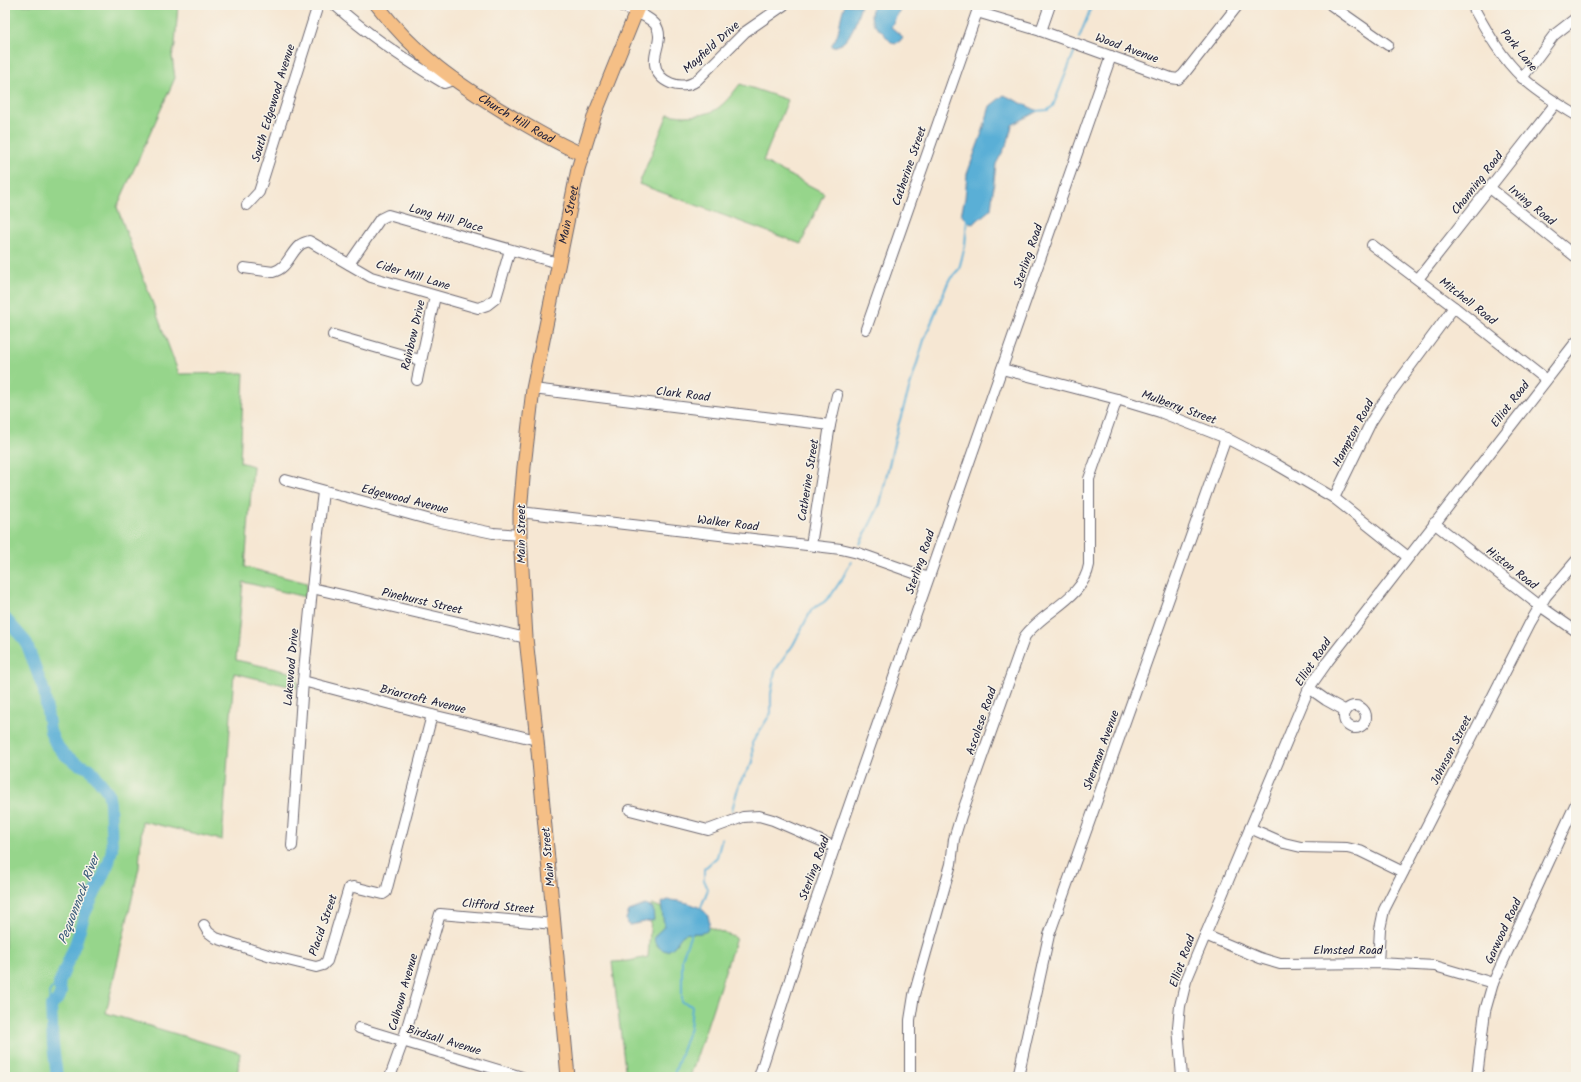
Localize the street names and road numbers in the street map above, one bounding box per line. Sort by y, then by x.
street label: Mayfield Drive [679,16,745,78]
street label: Park Lane [1495,25,1542,76]
street label: Wood Avenue [1092,28,1162,69]
street label: South Edgewood Avenue [246,41,301,165]
street label: Church Hill Road [474,89,558,149]
street label: Catherine Street [887,123,932,209]
street label: Channing Road [1447,147,1509,219]
street label: Irving Road [1504,180,1560,231]
street label: Main Street [554,183,585,246]
street label: Long Hill Place [407,199,486,238]
street label: Sterling Road [1009,220,1049,291]
street label: Cider Mill Lane [373,255,453,296]
street label: Mitchell Road [1435,273,1501,331]
street label: Rainbow Drive [396,298,431,372]
street label: Elliot Road [1486,376,1535,432]
street label: Clark Road [655,382,712,407]
street label: Mulberry Street [1139,385,1219,430]
street label: Hampton Road [1328,395,1380,471]
street label: Catherine Street [793,437,824,523]
street label: Edgewood Avenue [359,479,451,520]
street label: Main Street [512,504,531,564]
street label: Walker Road [696,510,761,537]
street label: Sterling Road [901,526,941,597]
street label: Histon Road [1482,542,1543,595]
street label: Pinehurst Street [380,583,464,620]
street label: Lakewood Drive [279,627,304,707]
street label: Elliot Road [1290,633,1337,690]
street label: Briarcroft Avenue [378,680,469,720]
street label: Ascolese Road [961,684,1002,758]
street label: Sherman Avenue [1078,707,1125,793]
street label: Johnson Street [1426,712,1477,788]
street label: Main Street [536,826,561,887]
street label: Sterling Road [794,832,835,903]
street label: Placid Street [304,891,343,959]
street label: Clifford Street [461,894,535,919]
street label: Garwood Road [1480,894,1527,967]
street label: Elliot Road [1164,931,1201,990]
street label: Elmsted Road [1313,941,1384,960]
street label: Calhoun Avenue [383,951,424,1033]
street label: Birdsall Avenue [404,1020,484,1061]

